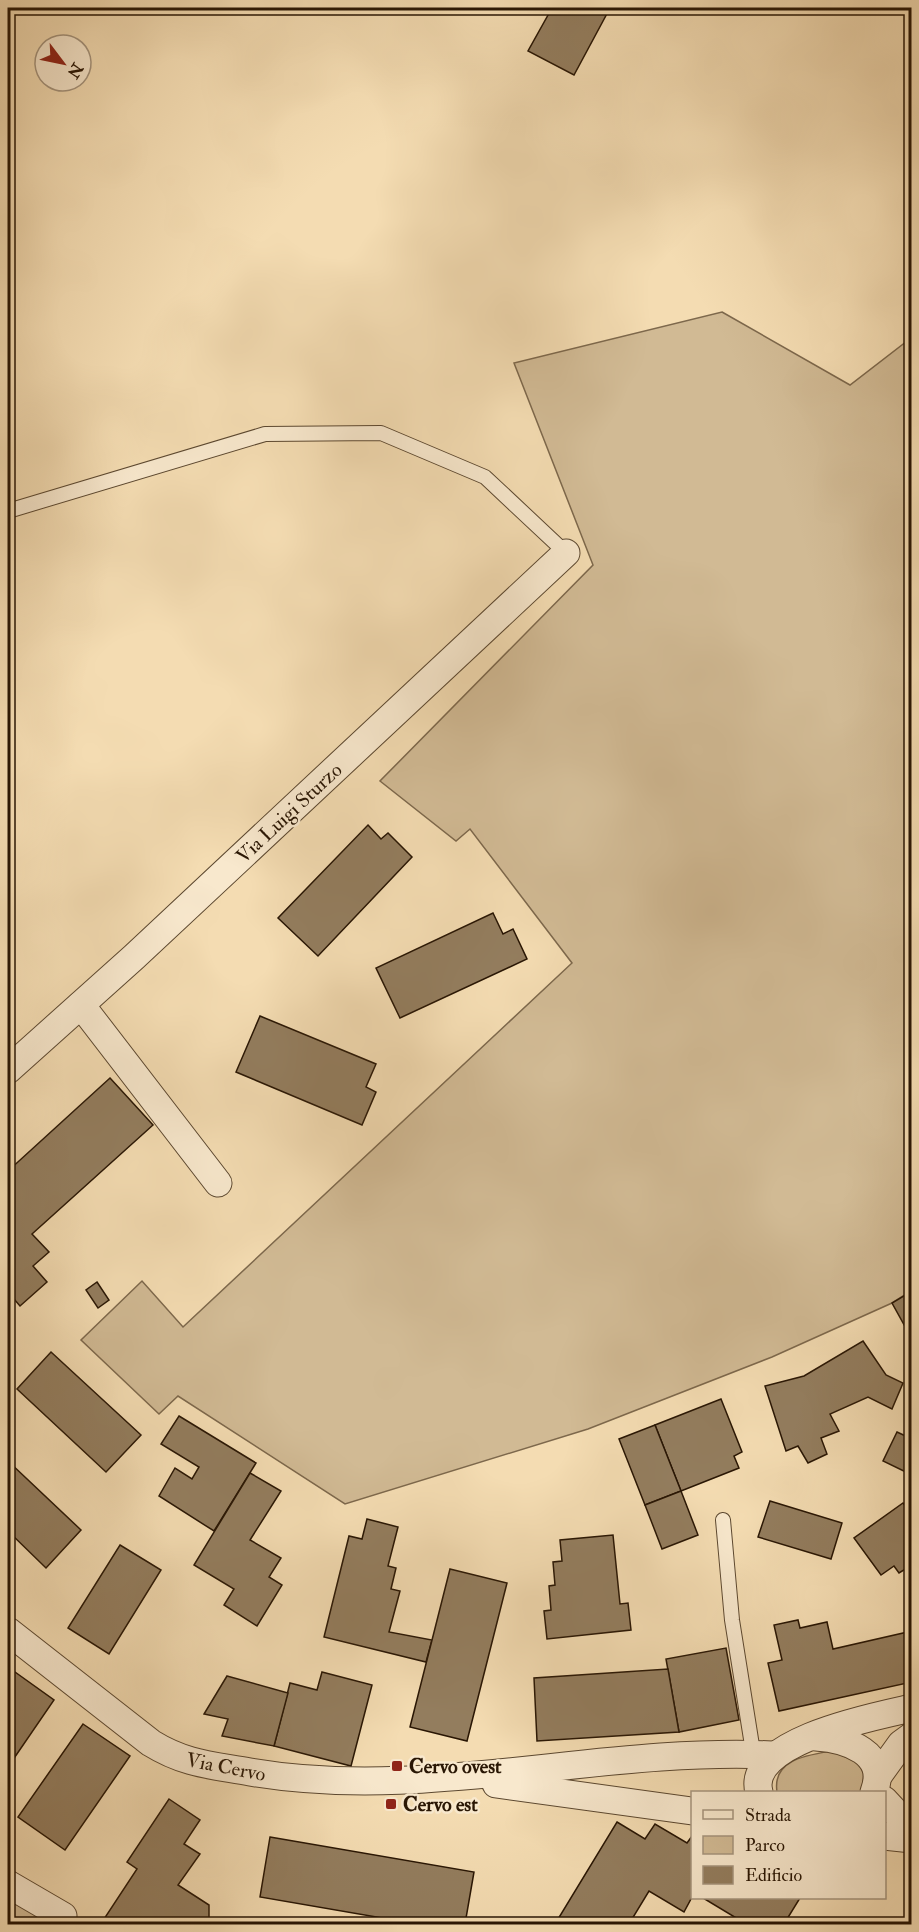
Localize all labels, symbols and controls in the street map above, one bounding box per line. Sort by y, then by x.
north arrow [33,33,93,93]
text: N [62,58,88,82]
street label: Via Luigi Sturzo [231,757,347,869]
street label: Via Cervo [184,1747,268,1787]
place label: Cervo ovest [409,1754,502,1779]
marker: Cervo ovest [390,1759,404,1773]
legend [691,1791,886,1899]
place label: Cervo est [403,1792,478,1817]
marker: Cervo est [384,1797,398,1811]
text: Strada [745,1804,792,1827]
text: Parco [745,1834,785,1857]
text: Edificio [745,1864,802,1887]

